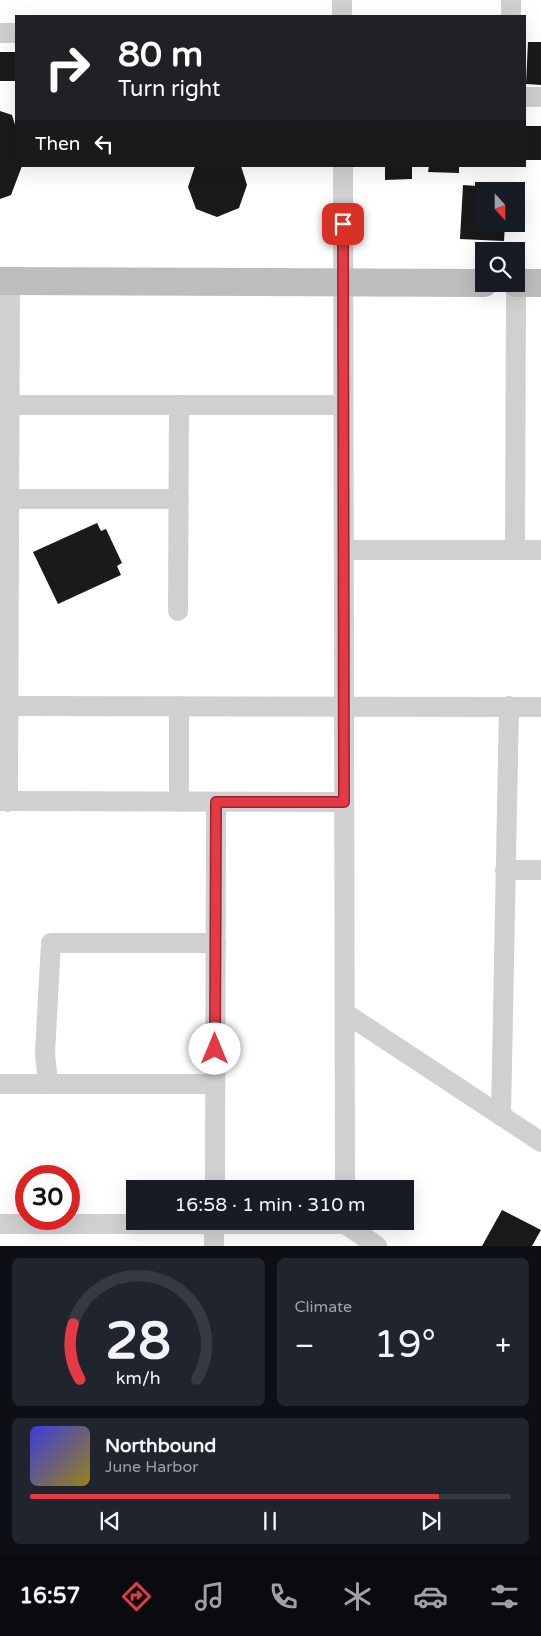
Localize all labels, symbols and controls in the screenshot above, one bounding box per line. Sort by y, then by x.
text: 80 m [118,34,203,76]
icon: right [35,35,100,100]
text: Turn right [118,76,220,102]
icon: left [90,130,118,158]
text: Then [35,133,80,155]
north arrow [475,182,525,232]
map controls [475,182,525,292]
pin [322,203,364,245]
icon: arrive [329,210,357,238]
button: search [475,242,525,292]
position arrow [188,1022,240,1074]
speed limit sign: 30 [15,1165,80,1230]
text: 16:58 · 1 min · 310 m [174,1194,366,1216]
text: Climate [295,1297,352,1317]
text: 28 [106,1310,171,1373]
text: 19° [374,1322,436,1368]
text: − [295,1329,314,1363]
text: + [495,1329,511,1363]
text: km/h [116,1368,161,1389]
text: Northbound [105,1435,216,1457]
text: June Harbor [105,1457,198,1477]
icon: previous [96,1507,124,1535]
icon: pause [256,1507,284,1535]
icon: next [417,1507,445,1535]
icon: directions [119,1579,154,1614]
icon: music [192,1579,227,1614]
icon: phone [266,1579,301,1614]
icon: climate [340,1579,375,1614]
icon: car [413,1579,448,1614]
icon: filters [487,1579,522,1614]
text: 16:57 [19,1583,80,1609]

